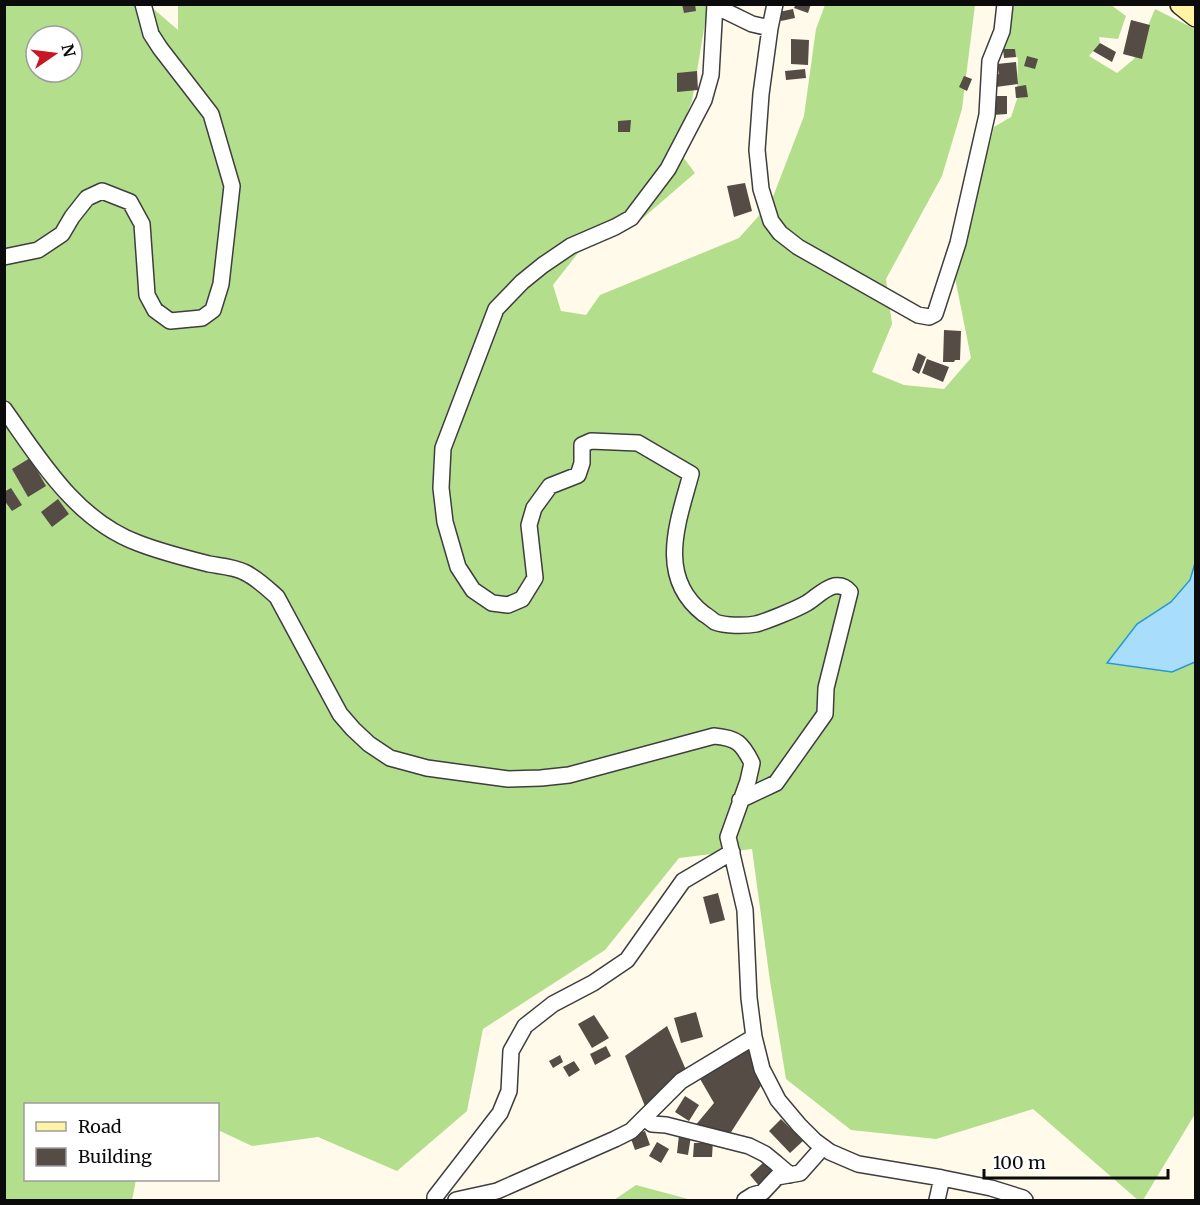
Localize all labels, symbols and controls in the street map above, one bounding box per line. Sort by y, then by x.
north arrow [24,24,84,84]
text: N [57,42,80,59]
legend [24,1103,219,1181]
text: Road [78,1115,122,1138]
scale bar [984,1142,1168,1180]
text: Building [78,1145,152,1168]
text: 100 m [993,1151,1046,1174]

